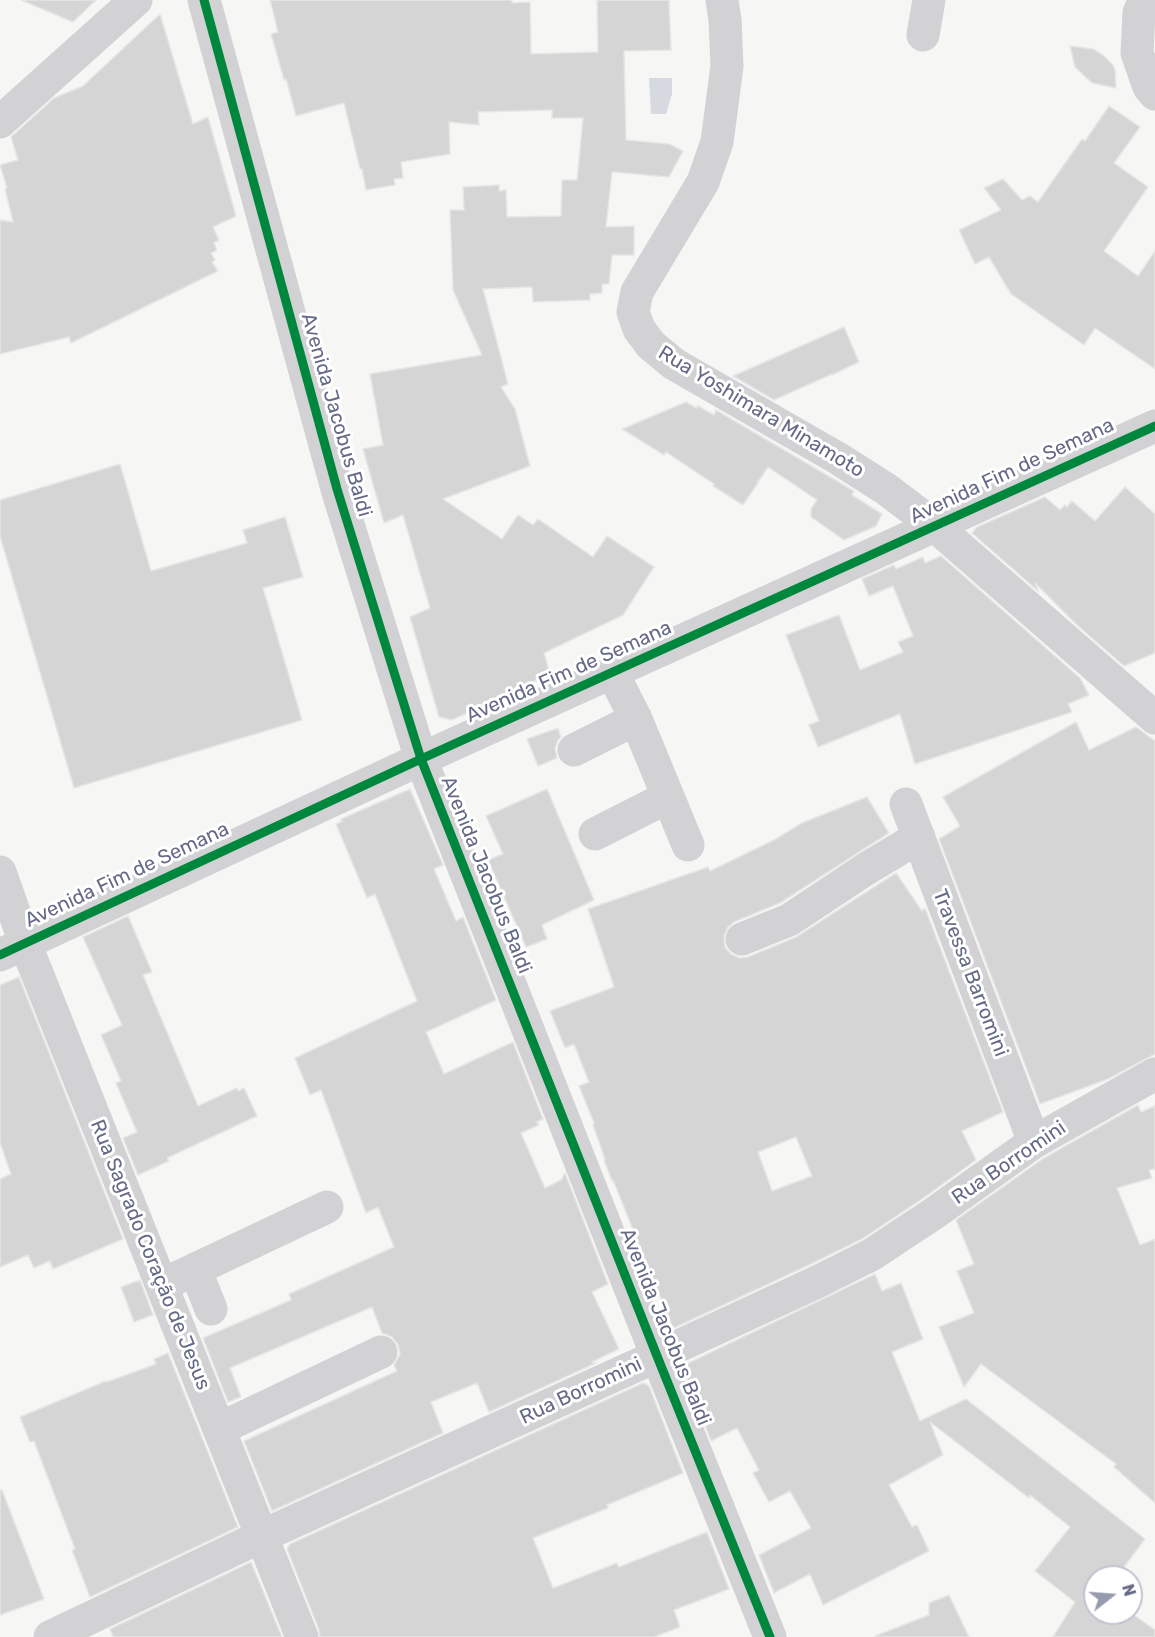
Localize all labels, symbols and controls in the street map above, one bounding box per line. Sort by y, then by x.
street label: Avenida Jacobus Baldi [295,310,377,520]
street label: Rua Yoshimara Minamoto [654,341,868,483]
street label: Avenida Fim de Semana [906,413,1118,529]
street label: Avenida Fim de Semana [463,616,675,728]
street label: Avenida Jacobus Baldi [435,773,537,977]
street label: Avenida Fim de Semana [21,817,233,933]
street label: Travessa Barromini [927,886,1013,1060]
street label: Rua Sagrado Coração de Jesus [85,1116,215,1394]
street label: Rua Borromini [948,1116,1070,1210]
street label: Avenida Jacobus Baldi [614,1225,716,1429]
street label: Rua Borromini [516,1352,646,1430]
north arrow [1083,1565,1143,1625]
text: N [1118,1582,1140,1598]

